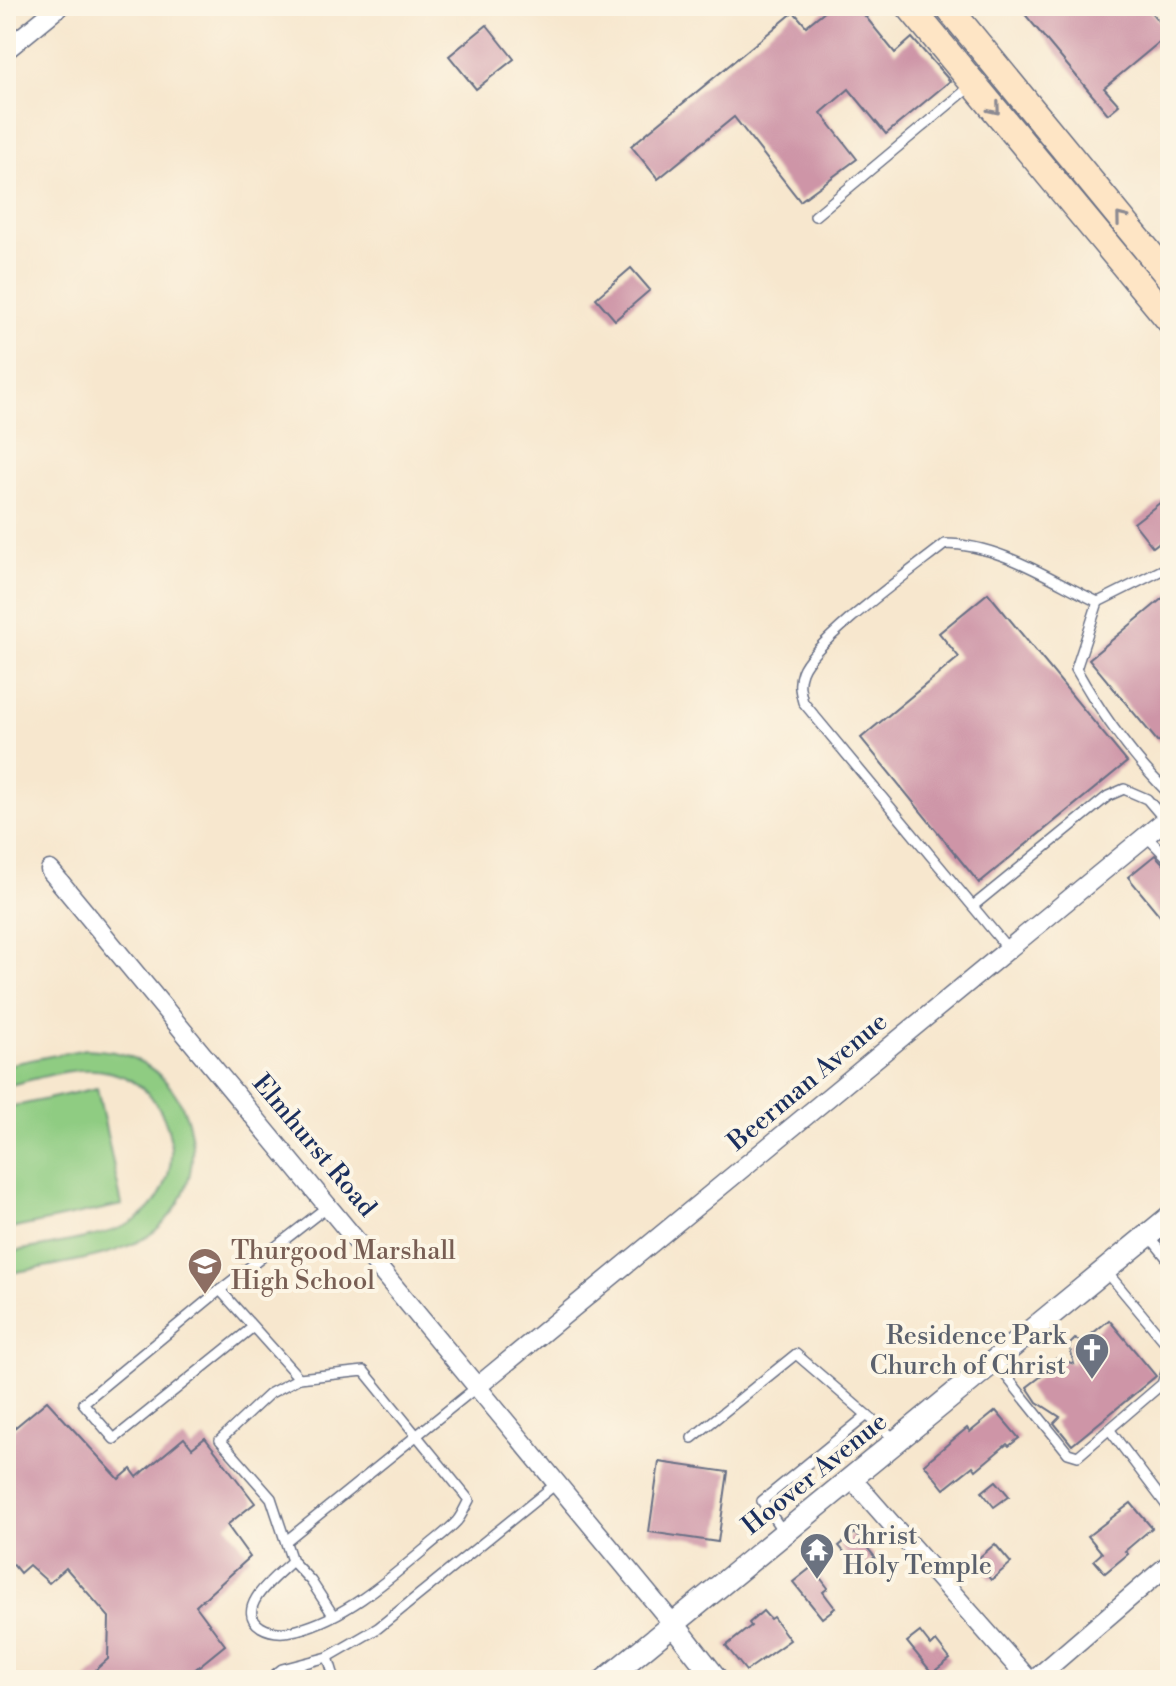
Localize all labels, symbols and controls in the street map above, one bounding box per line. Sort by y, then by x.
one-way arrow [985,100,1000,114]
one-way arrow [1116,212,1130,227]
street label: Beerman Avenue [720,1006,894,1159]
street label: Elmhurst Road [245,1068,383,1224]
place label: Thurgood Marshall High School [231,1235,456,1297]
school or university icon: Thurgood Marshall High School [186,1246,224,1296]
place label: Residence Park Church of Christ [870,1320,1067,1382]
church icon: Residence Park Church of Christ [1073,1331,1111,1381]
street label: Hoover Avenue [736,1405,894,1542]
place label: Christ Holy Temple [843,1520,992,1582]
temple icon: Christ Holy Temple [798,1531,836,1581]

